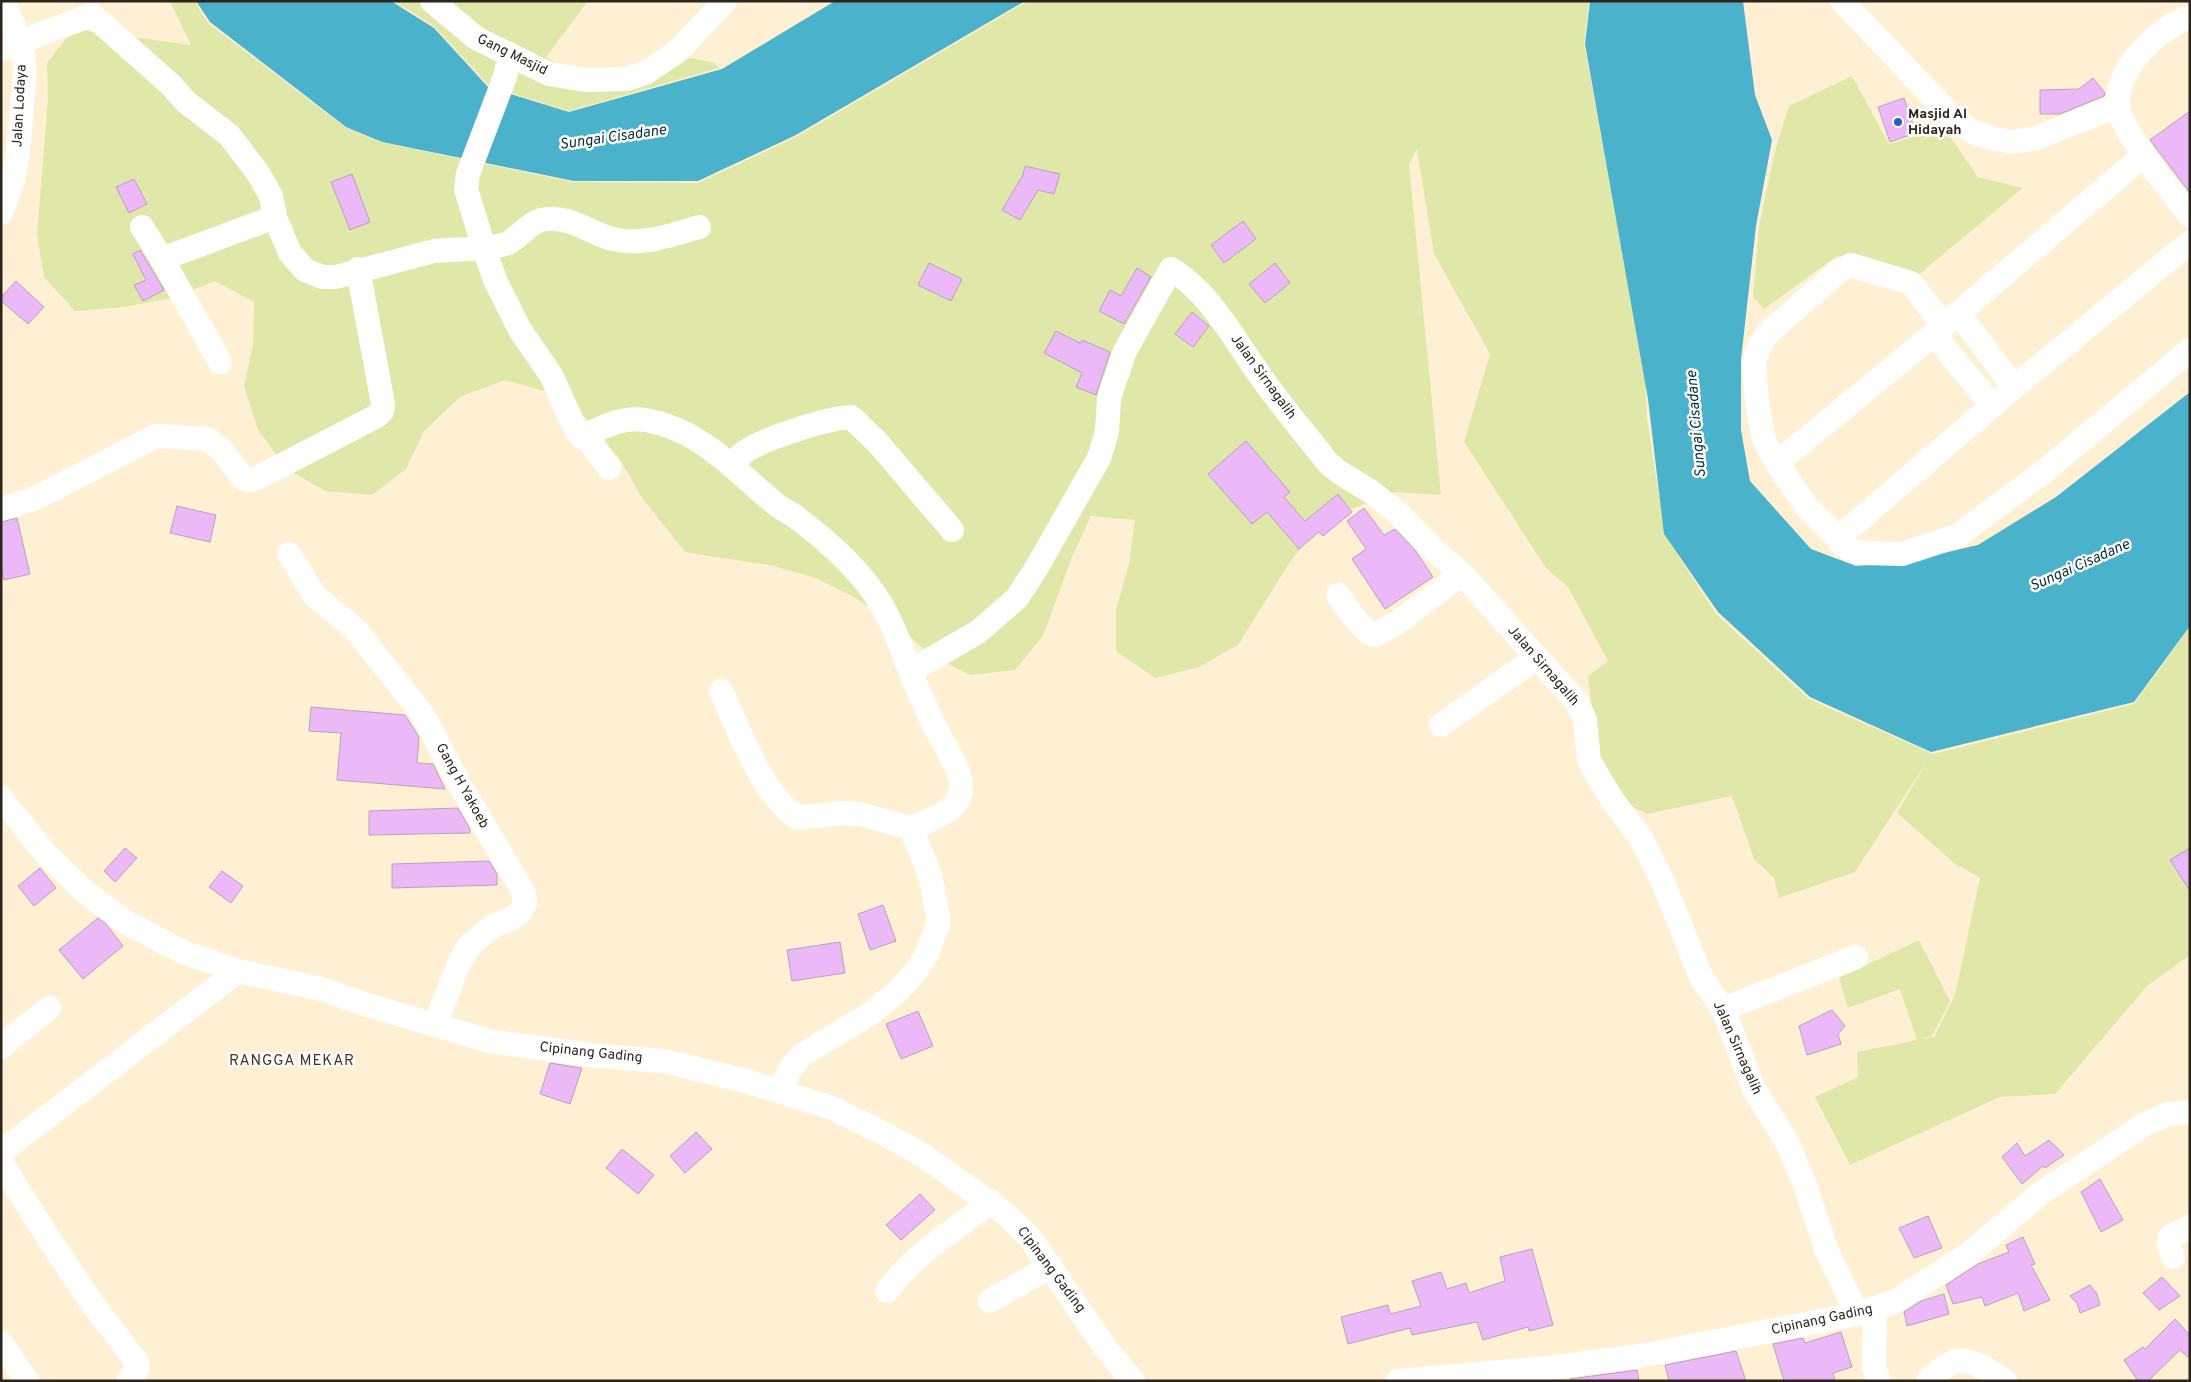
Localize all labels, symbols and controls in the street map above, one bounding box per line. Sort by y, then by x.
street label: Gang Masjid [474,31,550,79]
street label: Jalan Lodaya [9,64,31,148]
place label: Masjid Al Hidayah [1908,106,1967,139]
marker: Masjid Al Hidayah [1892,116,1904,128]
water label: Sungai Cisadane [559,121,668,155]
street label: Jalan Sirnagalih [1227,331,1299,423]
water label: Sungai Cisadane [1683,369,1711,478]
water label: Sungai Cisadane [2027,535,2133,597]
street label: Jalan Sirnagalih [1504,622,1582,710]
street label: Gang H Yakoeb [432,740,492,832]
street label: Jalan Sirnagalih [1709,999,1765,1097]
street label: Cipinang Gading [539,1039,643,1067]
district label: RANGGA MEKAR [229,1052,355,1071]
street label: Cipinang Gading [1013,1224,1089,1316]
street label: Cipinang Gading [1770,1301,1874,1339]

